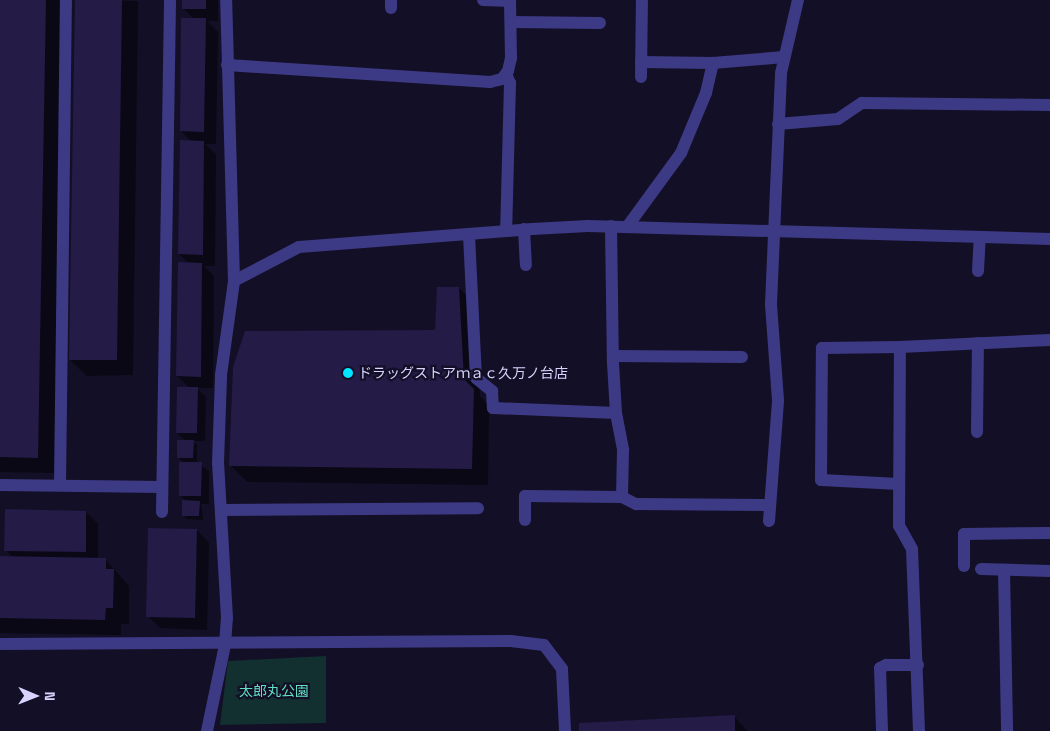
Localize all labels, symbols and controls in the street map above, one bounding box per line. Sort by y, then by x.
place label: ドラッグストアｍａｃ久万ノ台店 [358,365,568,381]
marker: ドラッグストアｍａｃ久万ノ台店 [342,367,354,379]
north arrow [10,671,60,721]
park label: 太郎丸公園 [239,683,309,699]
text: N [41,691,59,701]

